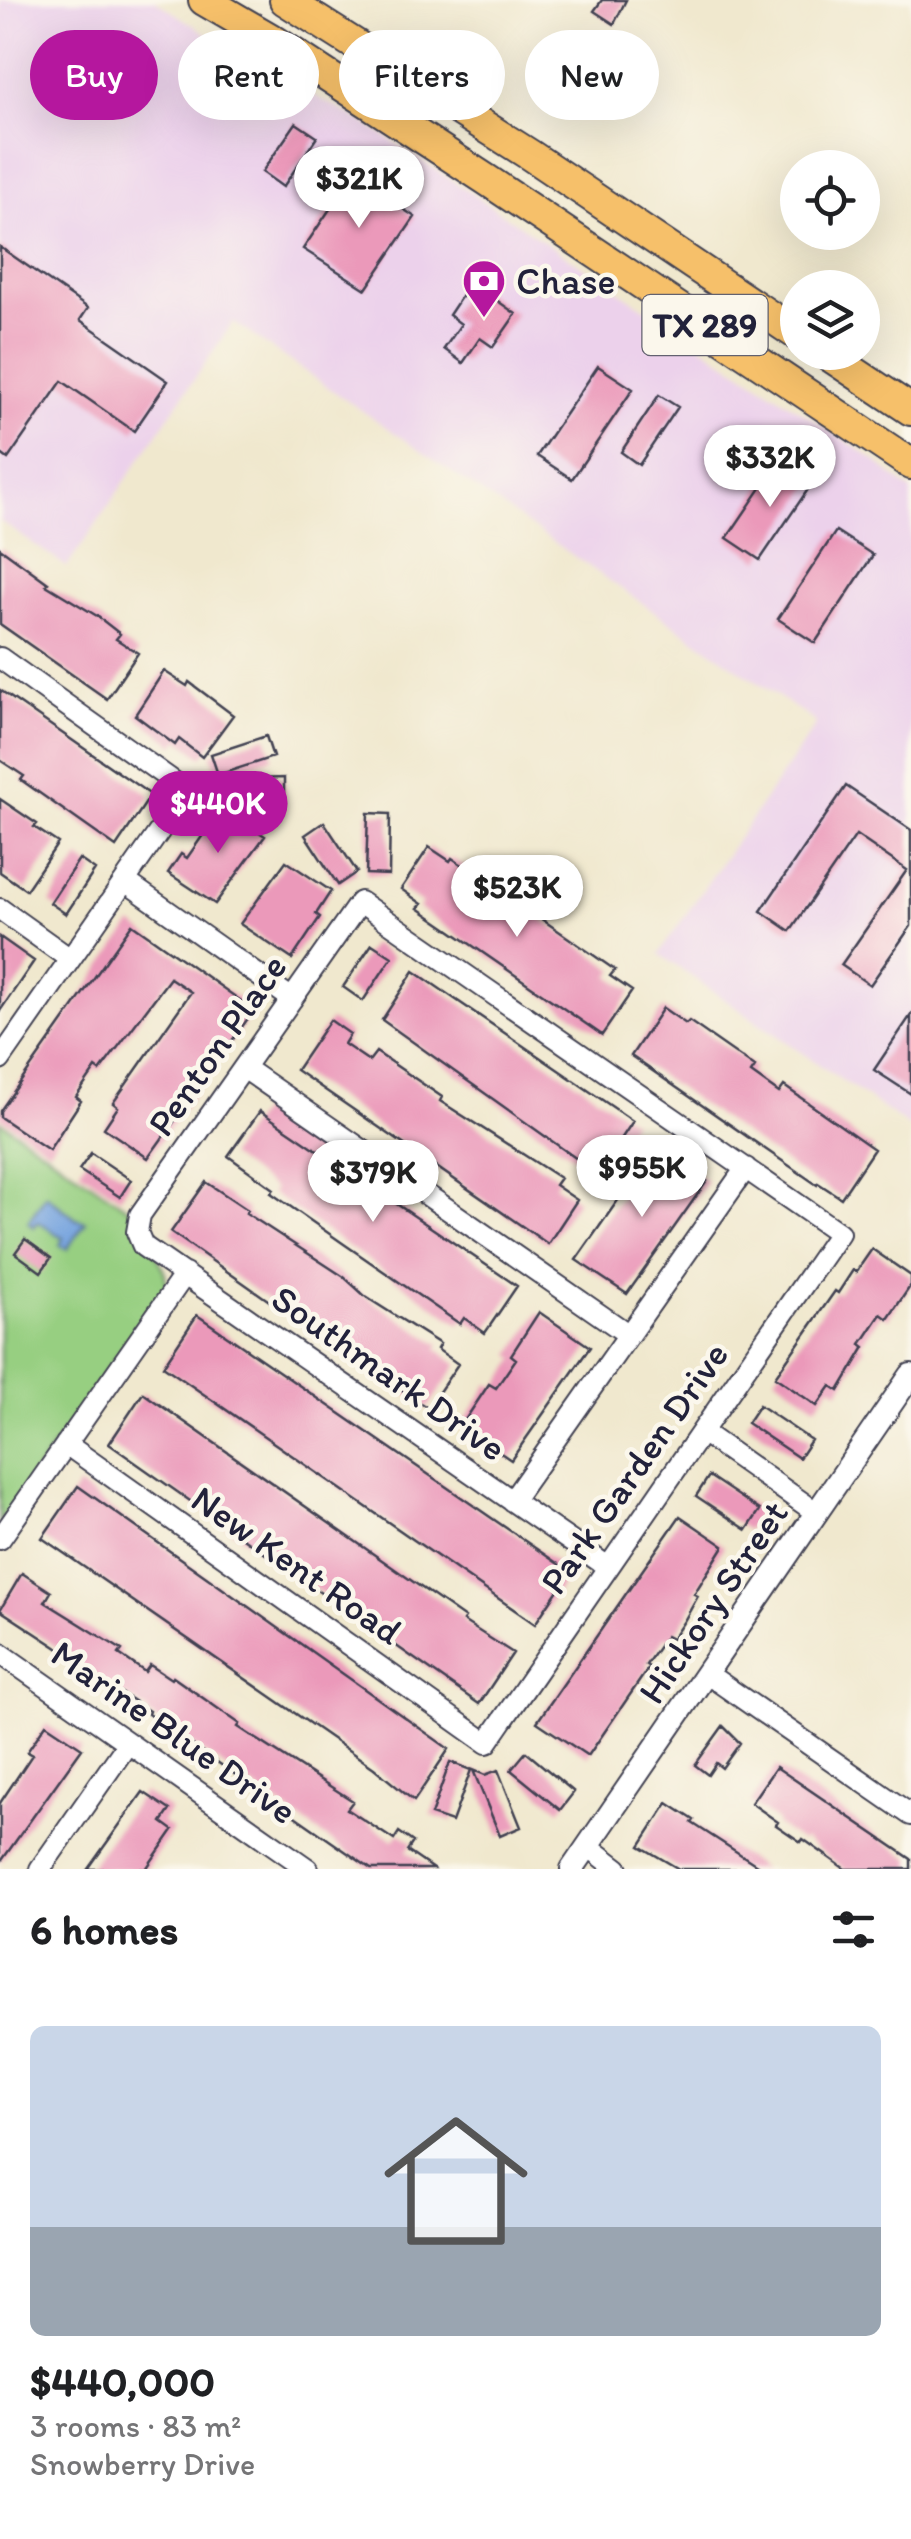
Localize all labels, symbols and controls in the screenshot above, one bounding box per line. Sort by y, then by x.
chip: Buy [30,30,158,120]
chip: Rent [178,30,319,120]
chip: Filters [339,30,505,120]
chip: New [525,30,659,120]
pin: $321K [289,146,429,231]
map controls [780,150,880,370]
button: locate [780,150,880,250]
text: $321K [316,159,402,197]
bank icon: Chase [461,258,507,319]
place label: Chase [516,258,616,304]
button: layers [780,270,880,370]
road number: TX 289 [642,295,768,355]
pin: $332K [700,425,840,510]
text: $332K [726,438,814,476]
pin: $440K [148,771,288,856]
text: $440K [171,784,265,822]
pin: $523K [447,855,587,940]
text: $523K [473,868,561,906]
street label: Penton Place [138,945,296,1145]
pin: $955K [572,1135,712,1220]
pin: $379K [303,1140,443,1225]
text: $955K [598,1148,686,1186]
text: $379K [330,1153,416,1191]
street label: Southmark Drive [263,1275,515,1471]
street label: Park Garden Drive [530,1333,738,1603]
street label: New Kent Road [183,1475,411,1655]
street label: Hickory Street [628,1492,798,1712]
street label: Marine Blue Drive [42,1630,306,1834]
icon: filters [826,1902,881,1957]
text: 6 homes [30,1904,178,1955]
icon: home [366,2091,546,2271]
text: $440,000 [30,2356,215,2407]
text: 3 rooms · 83 m² [30,2407,241,2445]
text: Snowberry Drive [30,2445,255,2483]

